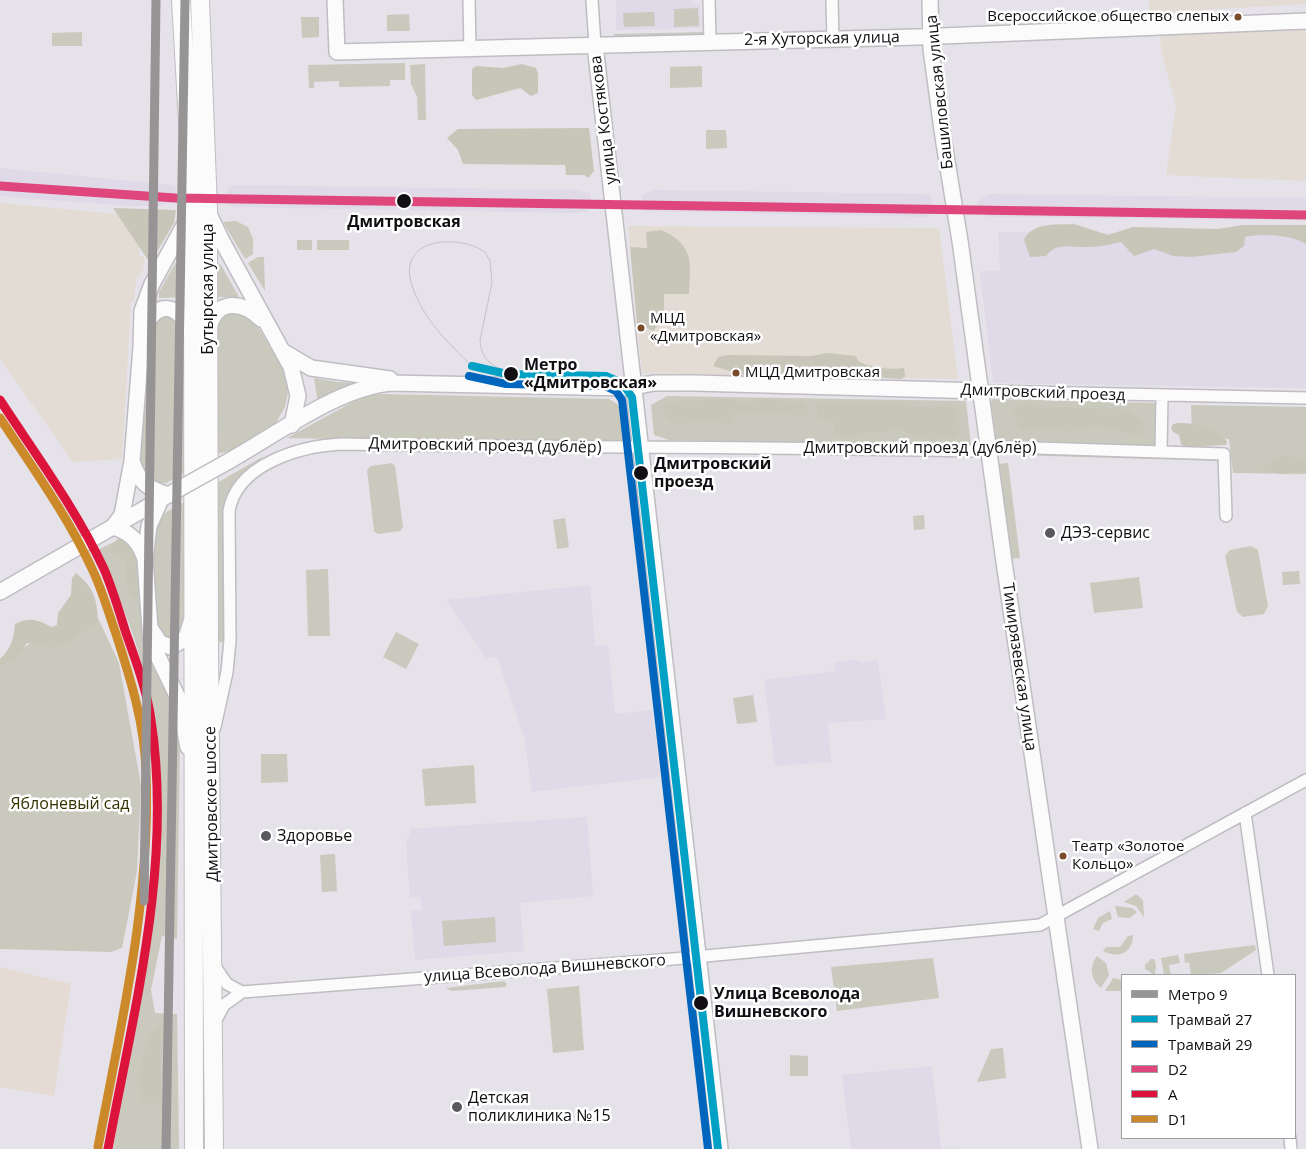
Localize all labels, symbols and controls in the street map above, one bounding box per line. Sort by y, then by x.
place label: Всероссийское общество слепых [987,8,1229,26]
marker: Всероссийское общество слепых [1233,12,1243,22]
street label: Башиловская улица [922,14,958,170]
street label: 2-я Хуторская улица [744,28,900,50]
street label: улица Костякова [587,54,621,186]
marker: Дмитровская [395,192,413,210]
place label: Дмитровская [347,212,461,232]
street label: Бутырская улица [198,223,218,355]
place label: МЦД «Дмитровская» [650,310,761,345]
marker: МЦД «Дмитровская» [636,323,646,333]
place label: Метро «Дмитровская» [524,355,657,393]
place label: МЦД Дмитровская [745,364,880,382]
marker: Метро «Дмитровская» [502,365,520,383]
marker: МЦД Дмитровская [731,368,741,378]
street label: Дмитровский проезд [960,381,1126,405]
street label: Дмитровский проезд (дублёр) [368,434,602,458]
street label: Дмитровский проезд (дублёр) [804,438,1036,458]
place label: Дмитровский проезд [654,454,771,492]
marker: Дмитровский проезд [632,464,650,482]
place label: ДЭЗ-сервис [1061,523,1150,543]
marker: ДЭЗ-сервис [1043,526,1057,540]
street label: Тимирязевская улица [998,582,1040,752]
street label: Дмитровское шоссе [201,726,223,882]
park label: Яблоневый сад [10,794,130,814]
place label: Здоровье [277,826,352,846]
marker: Здоровье [259,829,273,843]
place label: Театр «Золотое Кольцо» [1072,838,1184,873]
marker: Театр «Золотое Кольцо» [1058,851,1068,861]
street label: улица Всеволода Вишневского [423,951,667,987]
legend [1121,974,1296,1139]
place label: Улица Всеволода Вишневского [714,984,860,1022]
text: Метро 9 [1168,984,1228,1004]
marker: Улица Всеволода Вишневского [692,994,710,1012]
text: Трамвай 27 [1168,1009,1252,1029]
text: Трамвай 29 [1168,1034,1252,1054]
text: D2 [1168,1059,1187,1079]
text: A [1168,1084,1178,1104]
place label: Детская поликлиника №15 [468,1088,611,1126]
marker: Детская поликлиника №15 [450,1100,464,1114]
text: D1 [1168,1109,1187,1129]

